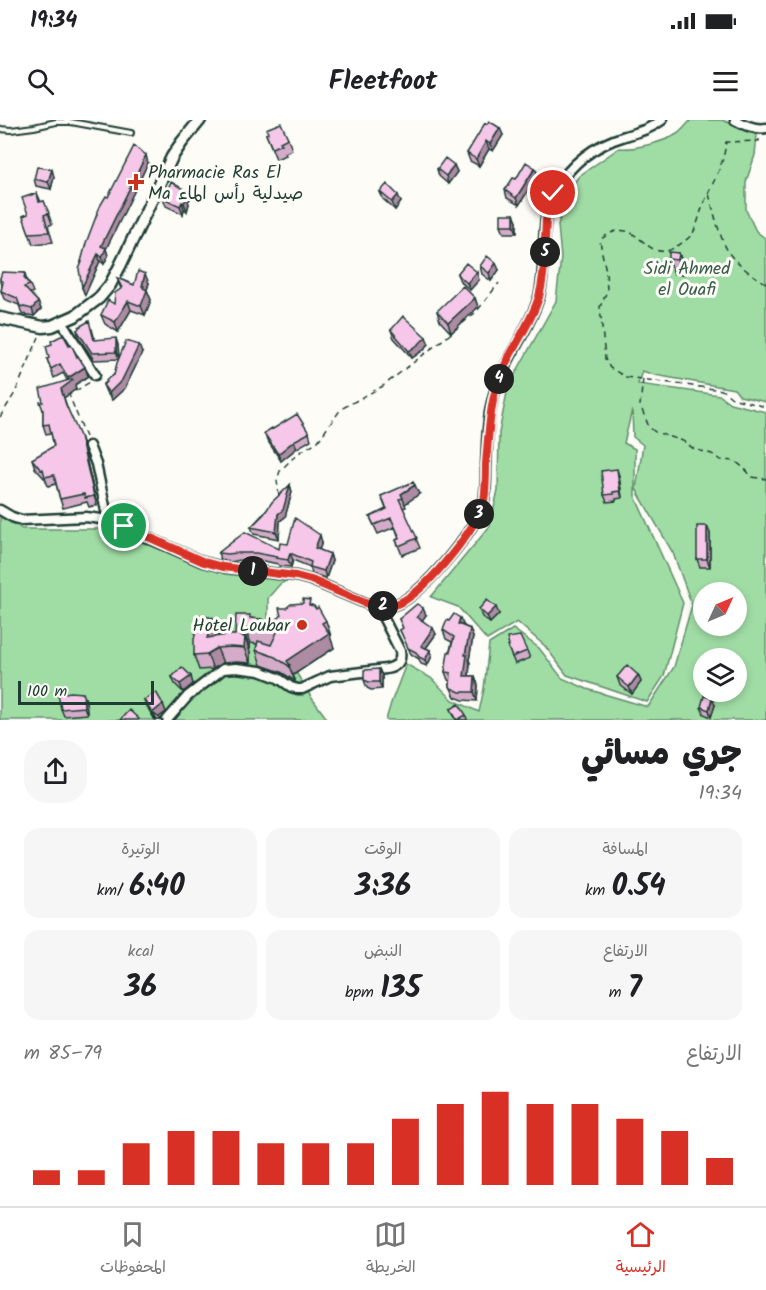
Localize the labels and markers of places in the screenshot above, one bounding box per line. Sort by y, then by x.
place label: Pharmacie Ras El Ma صيدلية رأس الماء [148,159,303,209]
pin [527,167,578,218]
marker: Pharmacie Ras El Ma صيدلية رأس الماء [129,175,143,189]
pin: 5 [530,237,560,267]
pin: 4 [484,364,514,394]
pin: 3 [464,499,494,529]
pin [98,500,149,551]
pin: 1 [238,556,268,586]
pin: 2 [368,591,398,621]
place label: Hotel Loubar [193,612,291,641]
marker: Hotel Loubar [295,618,309,632]

